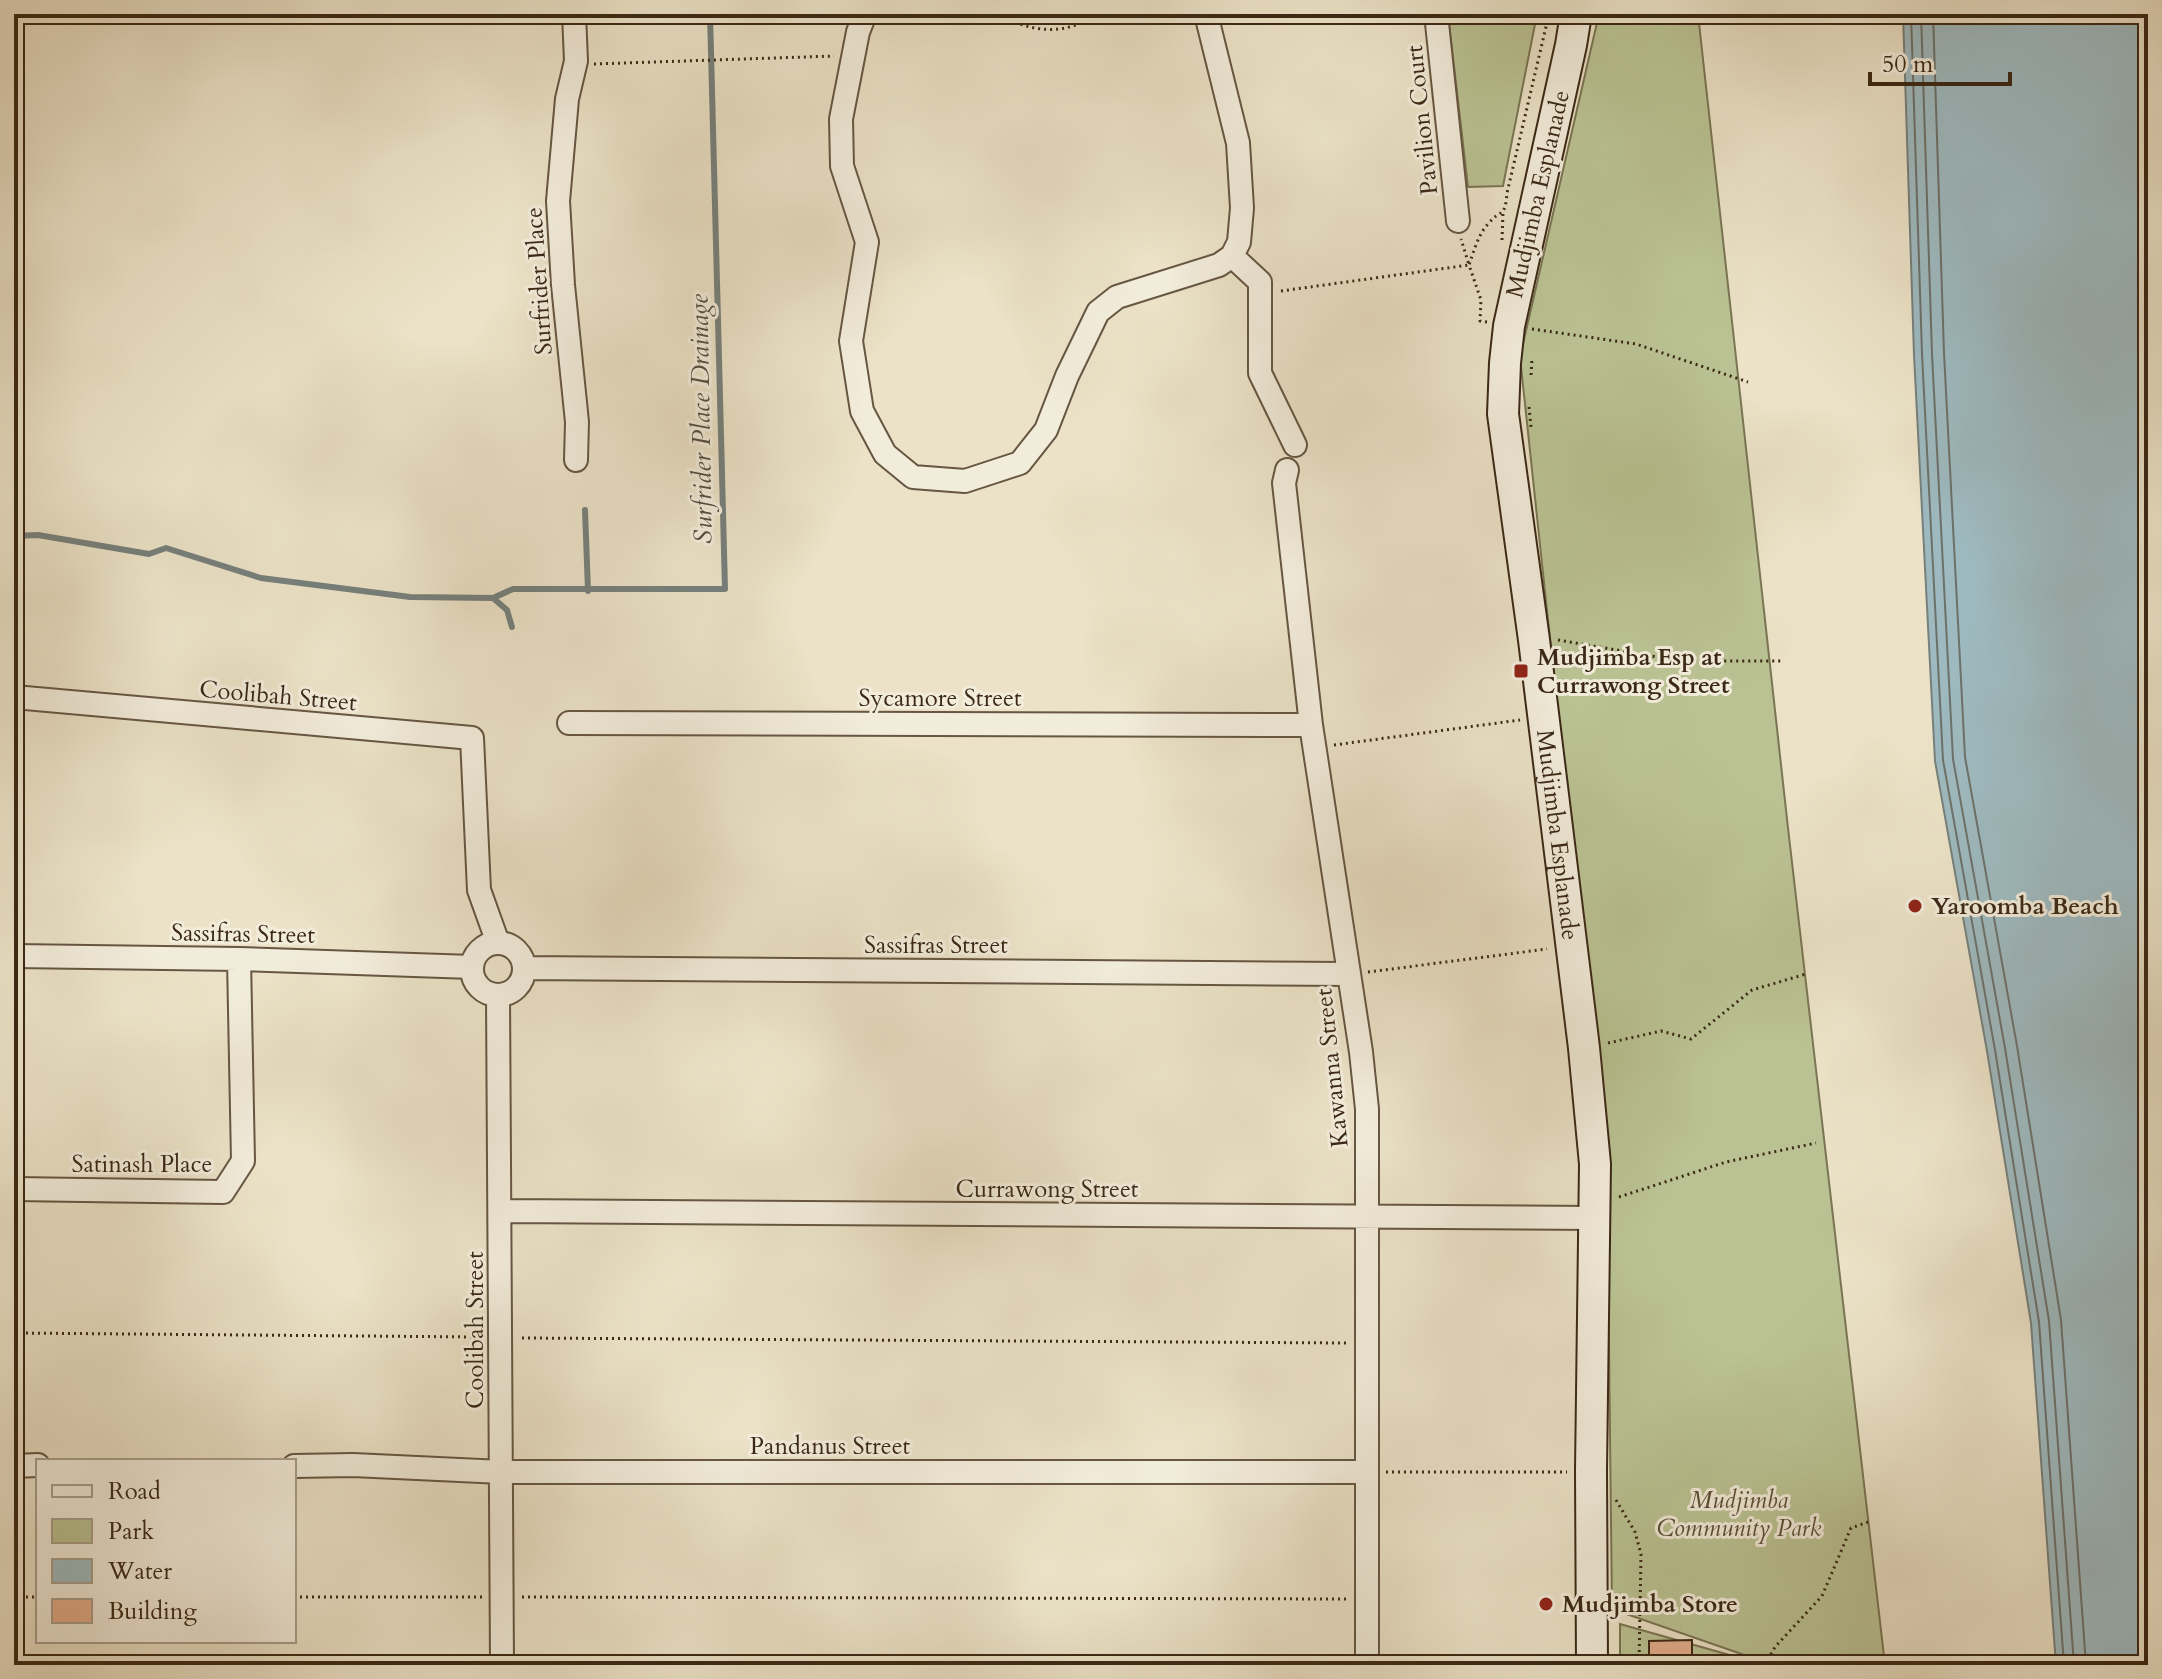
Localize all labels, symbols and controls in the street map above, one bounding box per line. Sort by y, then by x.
scale bar [1870,36,2010,86]
street label: Pavilion Court [1398,43,1446,196]
text: 50 m [1882,48,1934,81]
street label: Mudjimba Esplanade [1498,87,1578,301]
street label: Surfrider Place [517,206,561,356]
water label: Surfrider Place Drainage [681,293,721,544]
place label: Mudjimba Esp at Currawong Street [1537,641,1730,702]
marker: Mudjimba Esp at Currawong Street [1512,662,1530,680]
street label: Coolibah Street [198,673,358,719]
street label: Sycamore Street [858,682,1022,715]
street label: Mudjimba Esplanade [1529,728,1587,942]
place label: Yaroomba Beach [1931,890,2119,923]
marker: Yaroomba Beach [1906,897,1924,915]
street label: Sassifras Street [171,916,316,952]
street label: Sassifras Street [864,929,1008,962]
street label: Kawanna Street [1307,986,1357,1149]
street label: Satinash Place [72,1148,212,1181]
street label: Currawong Street [956,1173,1139,1206]
street label: Coolibah Street [459,1251,492,1409]
street label: Pandanus Street [750,1430,911,1463]
legend [36,1459,296,1643]
text: Road [108,1475,161,1508]
park label: Mudjimba Community Park [1657,1484,1822,1545]
text: Park [108,1515,154,1548]
text: Water [107,1555,172,1588]
place label: Mudjimba Store [1562,1588,1738,1621]
text: Building [108,1595,198,1628]
marker: Mudjimba Store [1537,1595,1555,1613]

